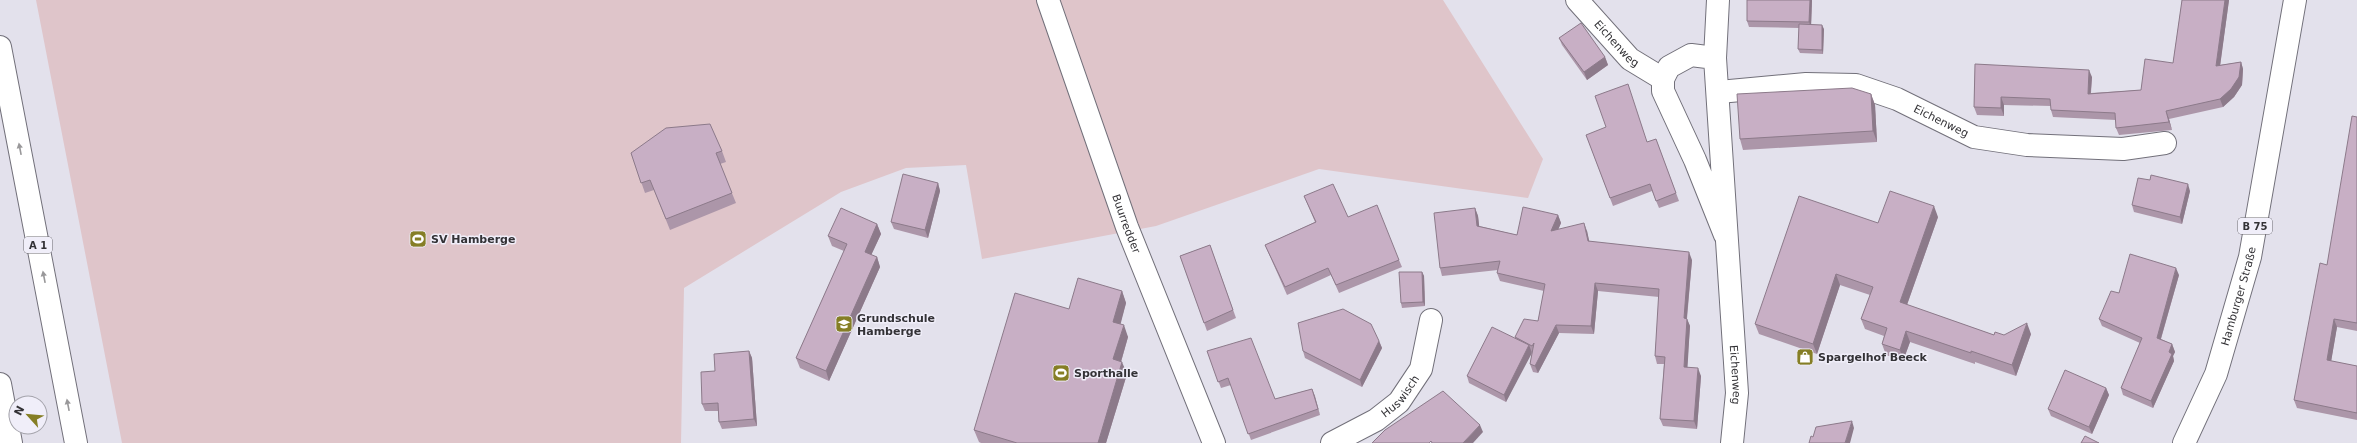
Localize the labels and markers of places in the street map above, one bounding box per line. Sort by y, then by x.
sports icon: SV Hamberge [408,229,428,249]
place label: SV Hamberge [431,233,515,246]
place label: Grundschule Hamberge [857,312,935,338]
school or university icon: Grundschule Hamberge [834,314,854,334]
shop icon: Spargelhof Beeck [1795,347,1815,367]
place label: Spargelhof Beeck [1818,351,1928,364]
sports icon: Sporthalle [1051,363,1071,383]
place label: Sporthalle [1074,367,1138,380]

